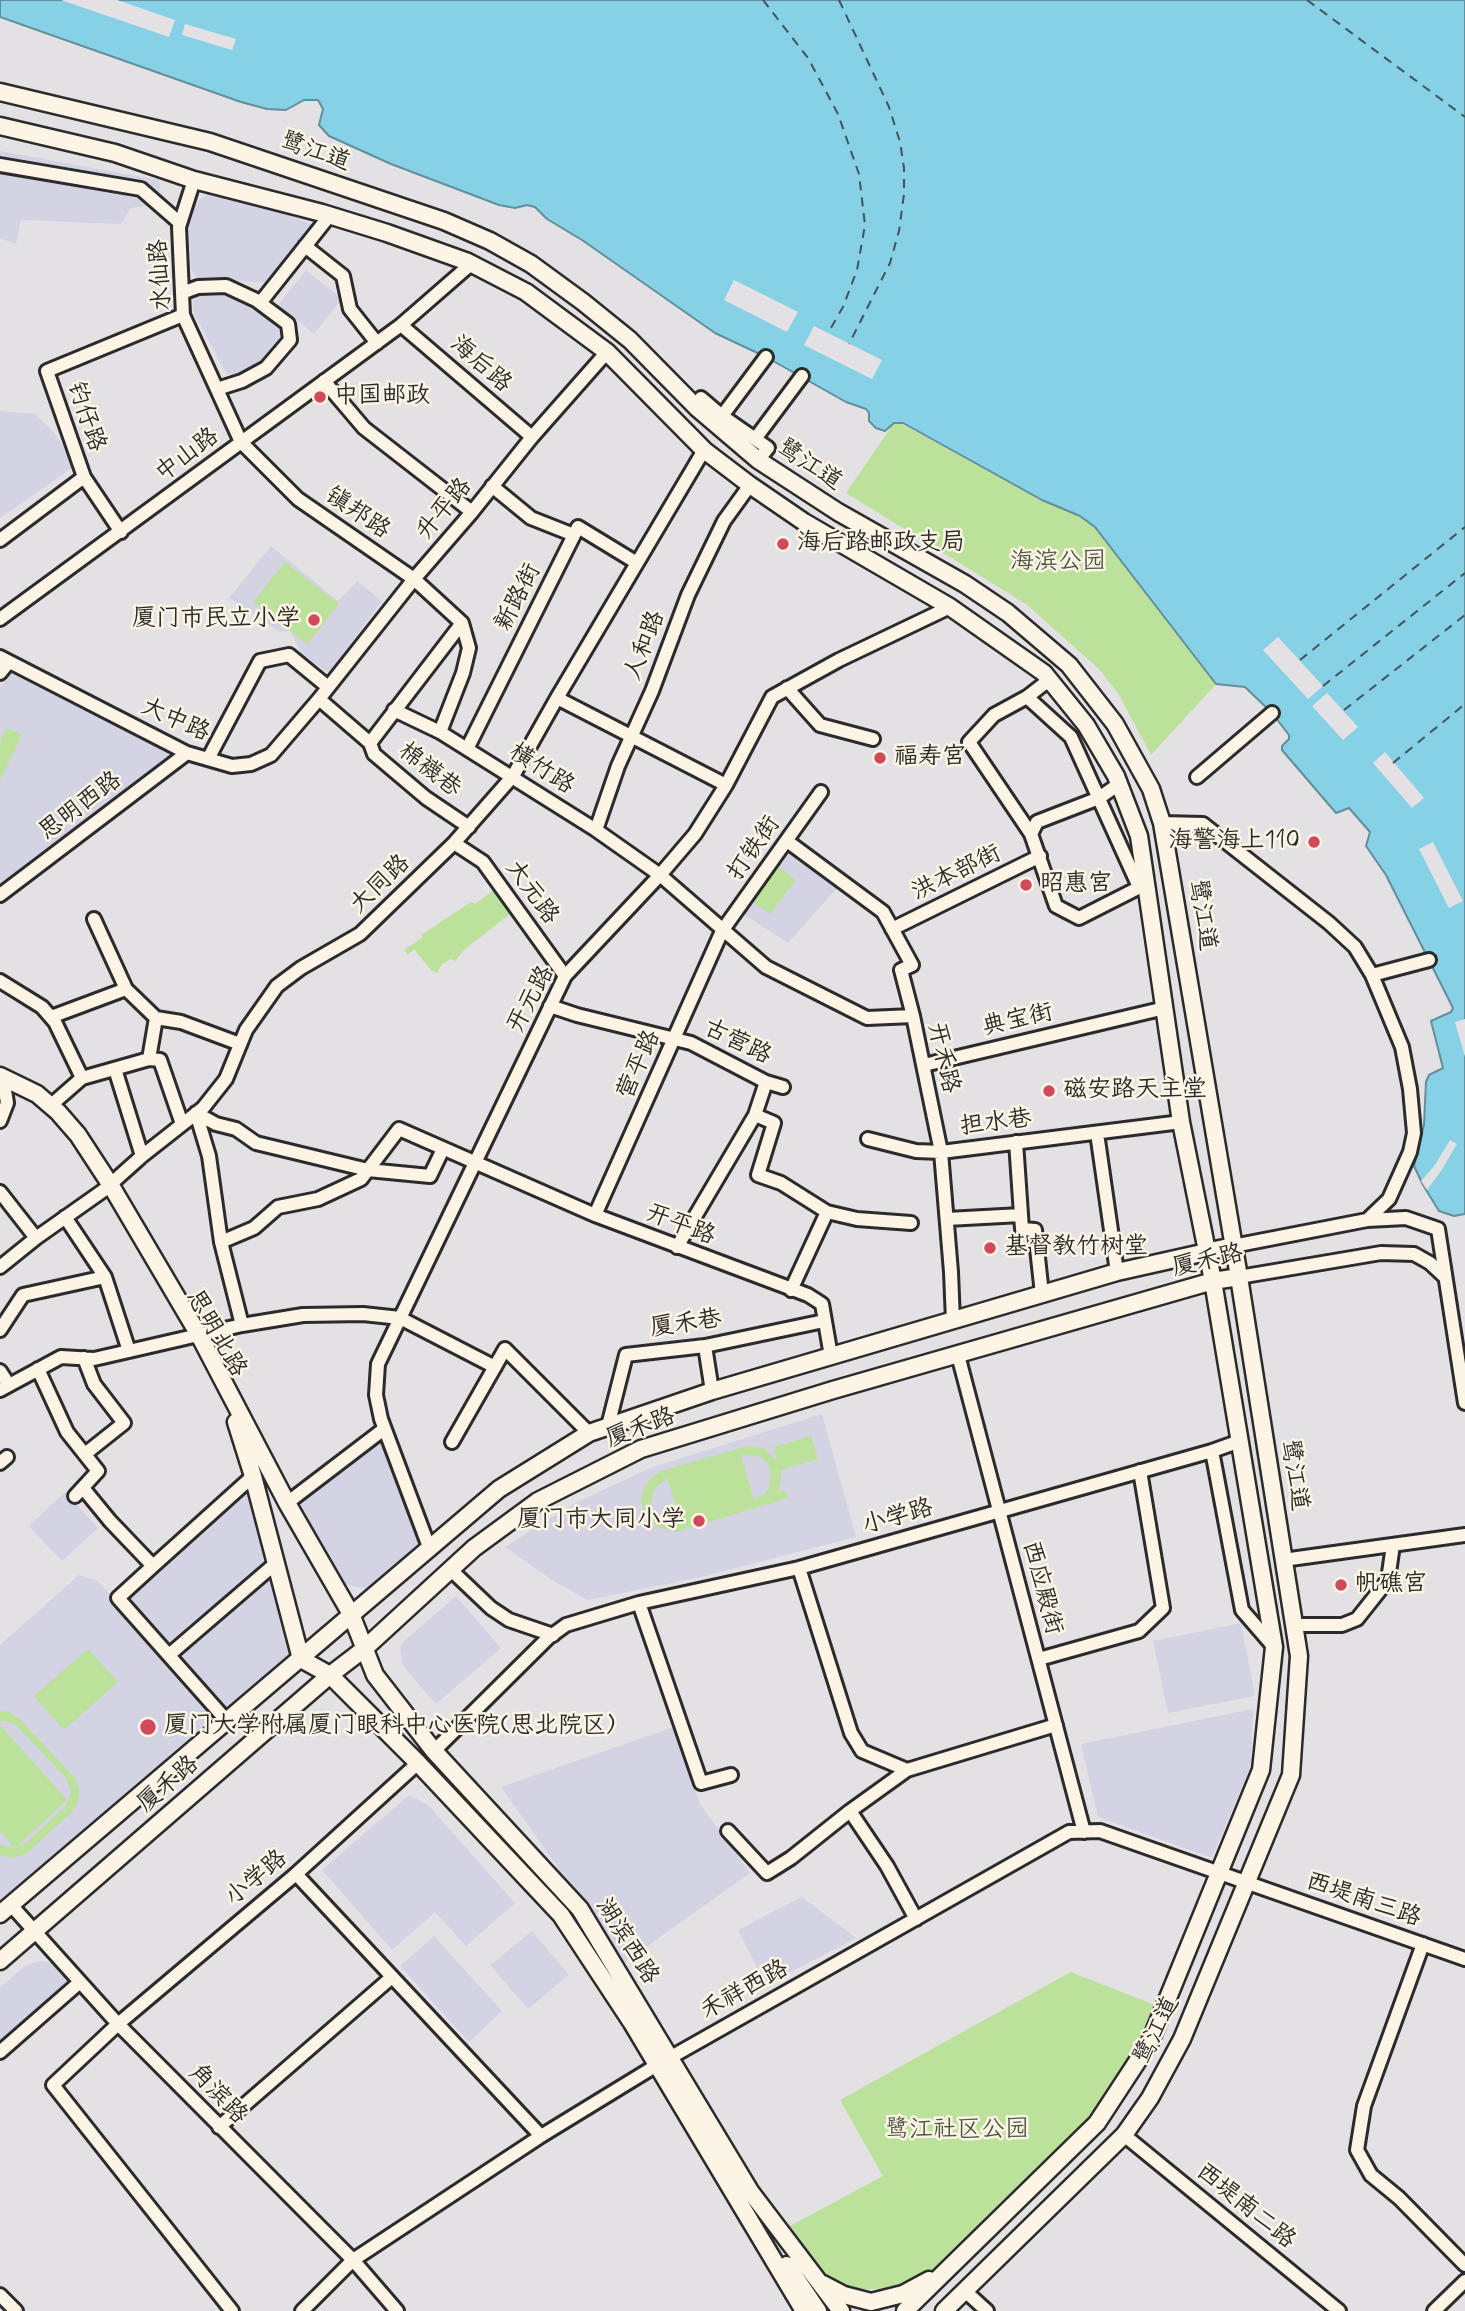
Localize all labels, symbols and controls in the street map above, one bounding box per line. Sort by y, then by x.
street label: 鹭江道 [276,128,354,178]
street label: 水仙路 [145,238,179,312]
street label: 海后路 [443,331,517,399]
street label: 钓仔路 [60,378,110,456]
place label: 中国邮政 [334,383,430,411]
marker: 中国邮政 [312,389,328,405]
street label: 中山路 [151,423,225,489]
street label: 鹭江道 [771,434,847,498]
street label: 升平路 [411,473,479,547]
street label: 镇邦路 [319,482,395,546]
place label: 海后路邮政支局 [797,530,965,558]
marker: 海后路邮政支局 [775,536,791,552]
park label: 海滨公园 [1010,549,1106,577]
street label: 新路街 [490,559,548,637]
place label: 厦门市民立小学 [132,606,300,634]
street label: 人和路 [620,607,672,685]
marker: 厦门市民立小学 [306,612,322,628]
street label: 大中路 [136,693,214,749]
street label: 棉襪巷 [392,737,466,805]
street label: 横竹路 [503,738,579,802]
place label: 福寿宫 [894,744,966,772]
marker: 福寿宫 [872,750,888,766]
street label: 思明西路 [34,767,128,847]
street label: 打铁街 [723,811,787,887]
place label: 海警海上110 [1169,828,1300,856]
marker: 海警海上110 [1306,834,1322,850]
street label: 洪本部街 [908,840,1006,908]
street label: 大同路 [345,850,417,920]
street label: 大元路 [498,855,564,931]
place label: 昭惠宫 [1040,871,1112,899]
marker: 昭惠宫 [1018,877,1034,893]
street label: 鹭江道 [1181,877,1221,953]
street label: 开元路 [502,961,562,1039]
street label: 典宝街 [980,999,1056,1043]
street label: 古营路 [698,1014,776,1072]
street label: 开禾路 [920,1020,964,1096]
street label: 营平路 [612,1026,668,1104]
place label: 磁安路天主堂 [1063,1077,1207,1105]
marker: 磁安路天主堂 [1041,1083,1057,1099]
street label: 担水巷 [959,1105,1033,1143]
street label: 开平路 [641,1200,719,1252]
place label: 基督教竹树堂 [1004,1234,1148,1262]
marker: 基督教竹树堂 [982,1240,998,1256]
street label: 厦禾路 [1170,1240,1246,1284]
street label: 思明北路 [179,1285,251,1383]
street label: 厦禾巷 [648,1306,724,1344]
street label: 厦禾路 [602,1403,680,1455]
street label: 鹭江道 [1273,1437,1313,1513]
street label: 小学路 [859,1494,937,1542]
place label: 厦门市大同小学 [517,1507,685,1535]
marker: 厦门市大同小学 [691,1513,707,1529]
street label: 西应殿街 [1015,1538,1067,1638]
place label: 帆礁宫 [1355,1571,1427,1599]
marker: 帆礁宫 [1333,1577,1349,1593]
place label: 厦门大学附属厦门眼科中心医院(思北院区) [164,1713,615,1741]
marker: 厦门大学附属厦门眼科中心医院(思北院区) [138,1717,158,1737]
street label: 厦禾路 [132,1751,206,1819]
street label: 小学路 [220,1845,294,1913]
street label: 西堤南三路 [1302,1868,1424,1934]
street label: 湖滨西路 [588,1894,664,1990]
street label: 禾祥西路 [696,1955,794,2027]
street label: 鹭江道 [1129,1992,1187,2070]
street label: 角滨路 [182,2059,252,2131]
park label: 鹭江社区公园 [885,2117,1029,2145]
street label: 西堤南二路 [1189,2158,1301,2256]

